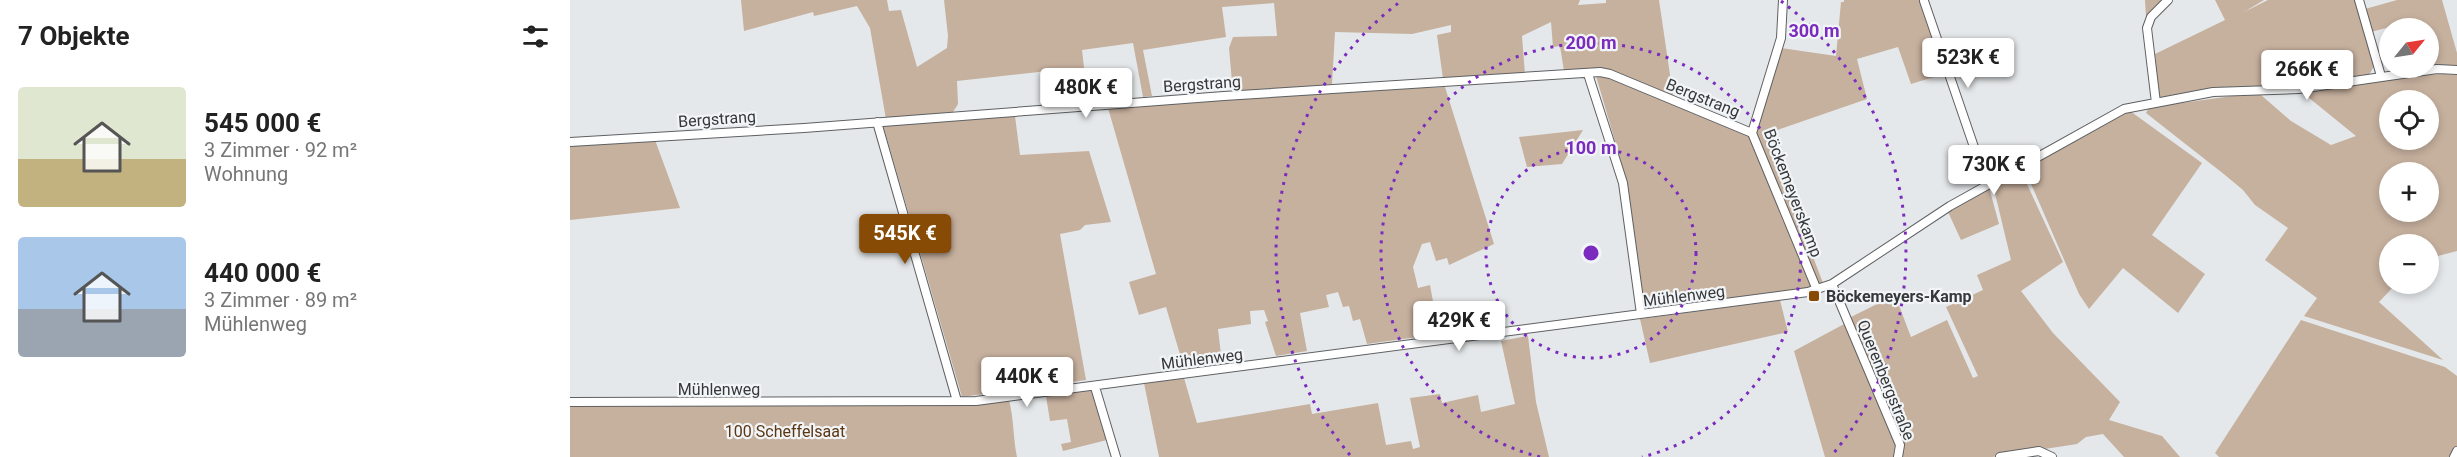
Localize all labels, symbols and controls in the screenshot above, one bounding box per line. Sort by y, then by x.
north arrow [2379,18,2439,78]
map controls [2379,18,2439,294]
icon: filters [519,20,552,53]
text: 300 m [1788,20,1840,41]
text: 7 Objekte [18,21,129,51]
text: 200 m [1565,32,1617,53]
pin: 523K € [1919,38,2017,89]
text: 523K € [1936,45,2000,69]
pin: 266K € [2258,50,2356,101]
text: 266K € [2275,57,2339,81]
pin: 480K € [1037,68,1135,119]
street label: Bergstrang [1163,72,1241,96]
text: 480K € [1054,75,1118,99]
street label: Bergstrang [1663,75,1743,121]
button: locate [2379,90,2439,150]
street label: Bergstrang [678,107,756,131]
text: 545 000 € [204,108,321,138]
icon: home [66,111,138,183]
street label: Böckemeyerskamp [1760,126,1826,260]
text: 100 m [1565,137,1617,158]
text: 3 Zimmer · 92 m² [204,138,357,162]
pin: 730K € [1945,145,2043,196]
text: 730K € [1962,152,2026,176]
text: Wohnung [204,162,288,186]
button: + [2379,162,2439,222]
pin: 545K € [856,214,954,265]
text: 545K € [873,221,937,245]
button: − [2379,234,2439,294]
centre of rings [1581,243,1601,263]
text: 440 000 € [204,258,321,288]
icon: home [66,261,138,333]
street label: Mühlenweg [1642,282,1726,310]
place label: Böckemeyers-Kamp [1826,287,1972,306]
text: 3 Zimmer · 89 m² [204,288,357,312]
marker: Böckemeyers-Kamp [1807,289,1821,303]
pin: 429K € [1410,301,1508,352]
text: 429K € [1427,308,1491,332]
text: Mühlenweg [204,312,307,336]
street label: Querenbergstraße [1853,317,1919,443]
street label: Mühlenweg [1160,345,1244,373]
pin: 440K € [978,357,1076,408]
text: 440K € [995,364,1059,388]
street label: Mühlenweg [678,380,760,399]
park label: 100 Scheffelsaat [725,422,845,441]

